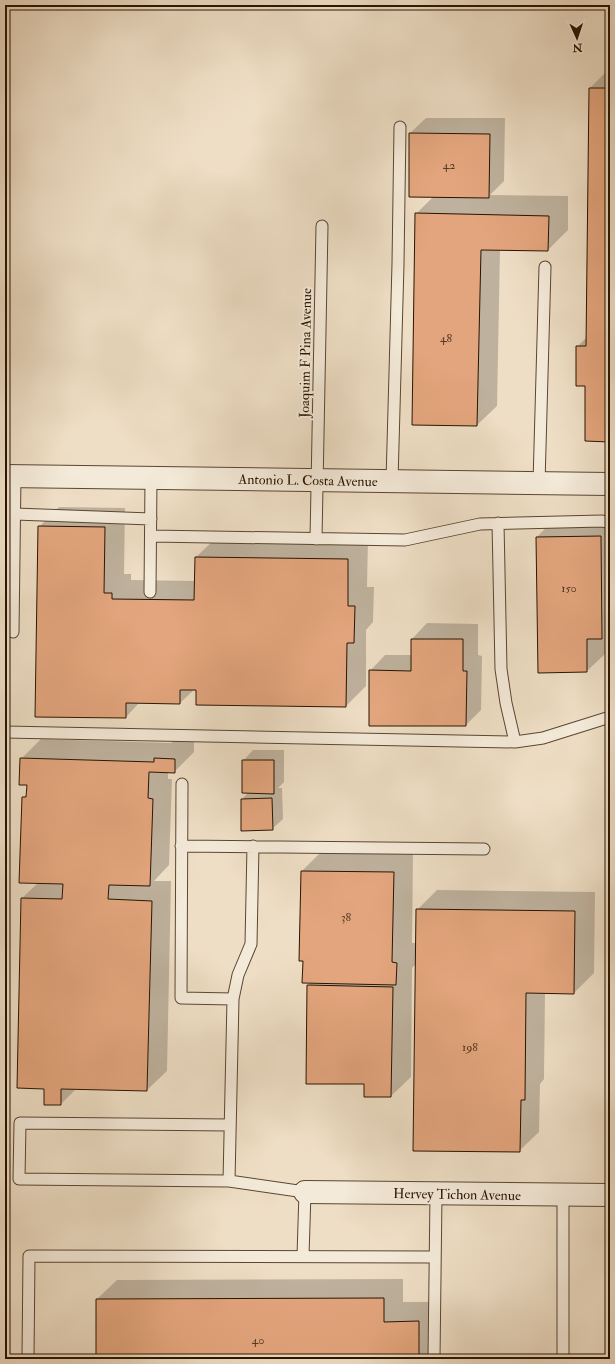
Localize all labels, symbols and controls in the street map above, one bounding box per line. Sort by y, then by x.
north arrow [557,18,597,58]
text: N [571,41,584,54]
house number: 42 [443,158,455,173]
street label: Joaquim F Pina Avenue [296,288,315,419]
house number: 48 [440,331,452,346]
street label: Antonio L. Costa Avenue [237,471,378,490]
house number: 150 [561,581,577,596]
house number: 38 [341,910,351,925]
house number: 198 [462,1040,478,1055]
street label: Hervey Tichon Avenue [393,1185,521,1205]
house number: 40 [252,1333,264,1348]

